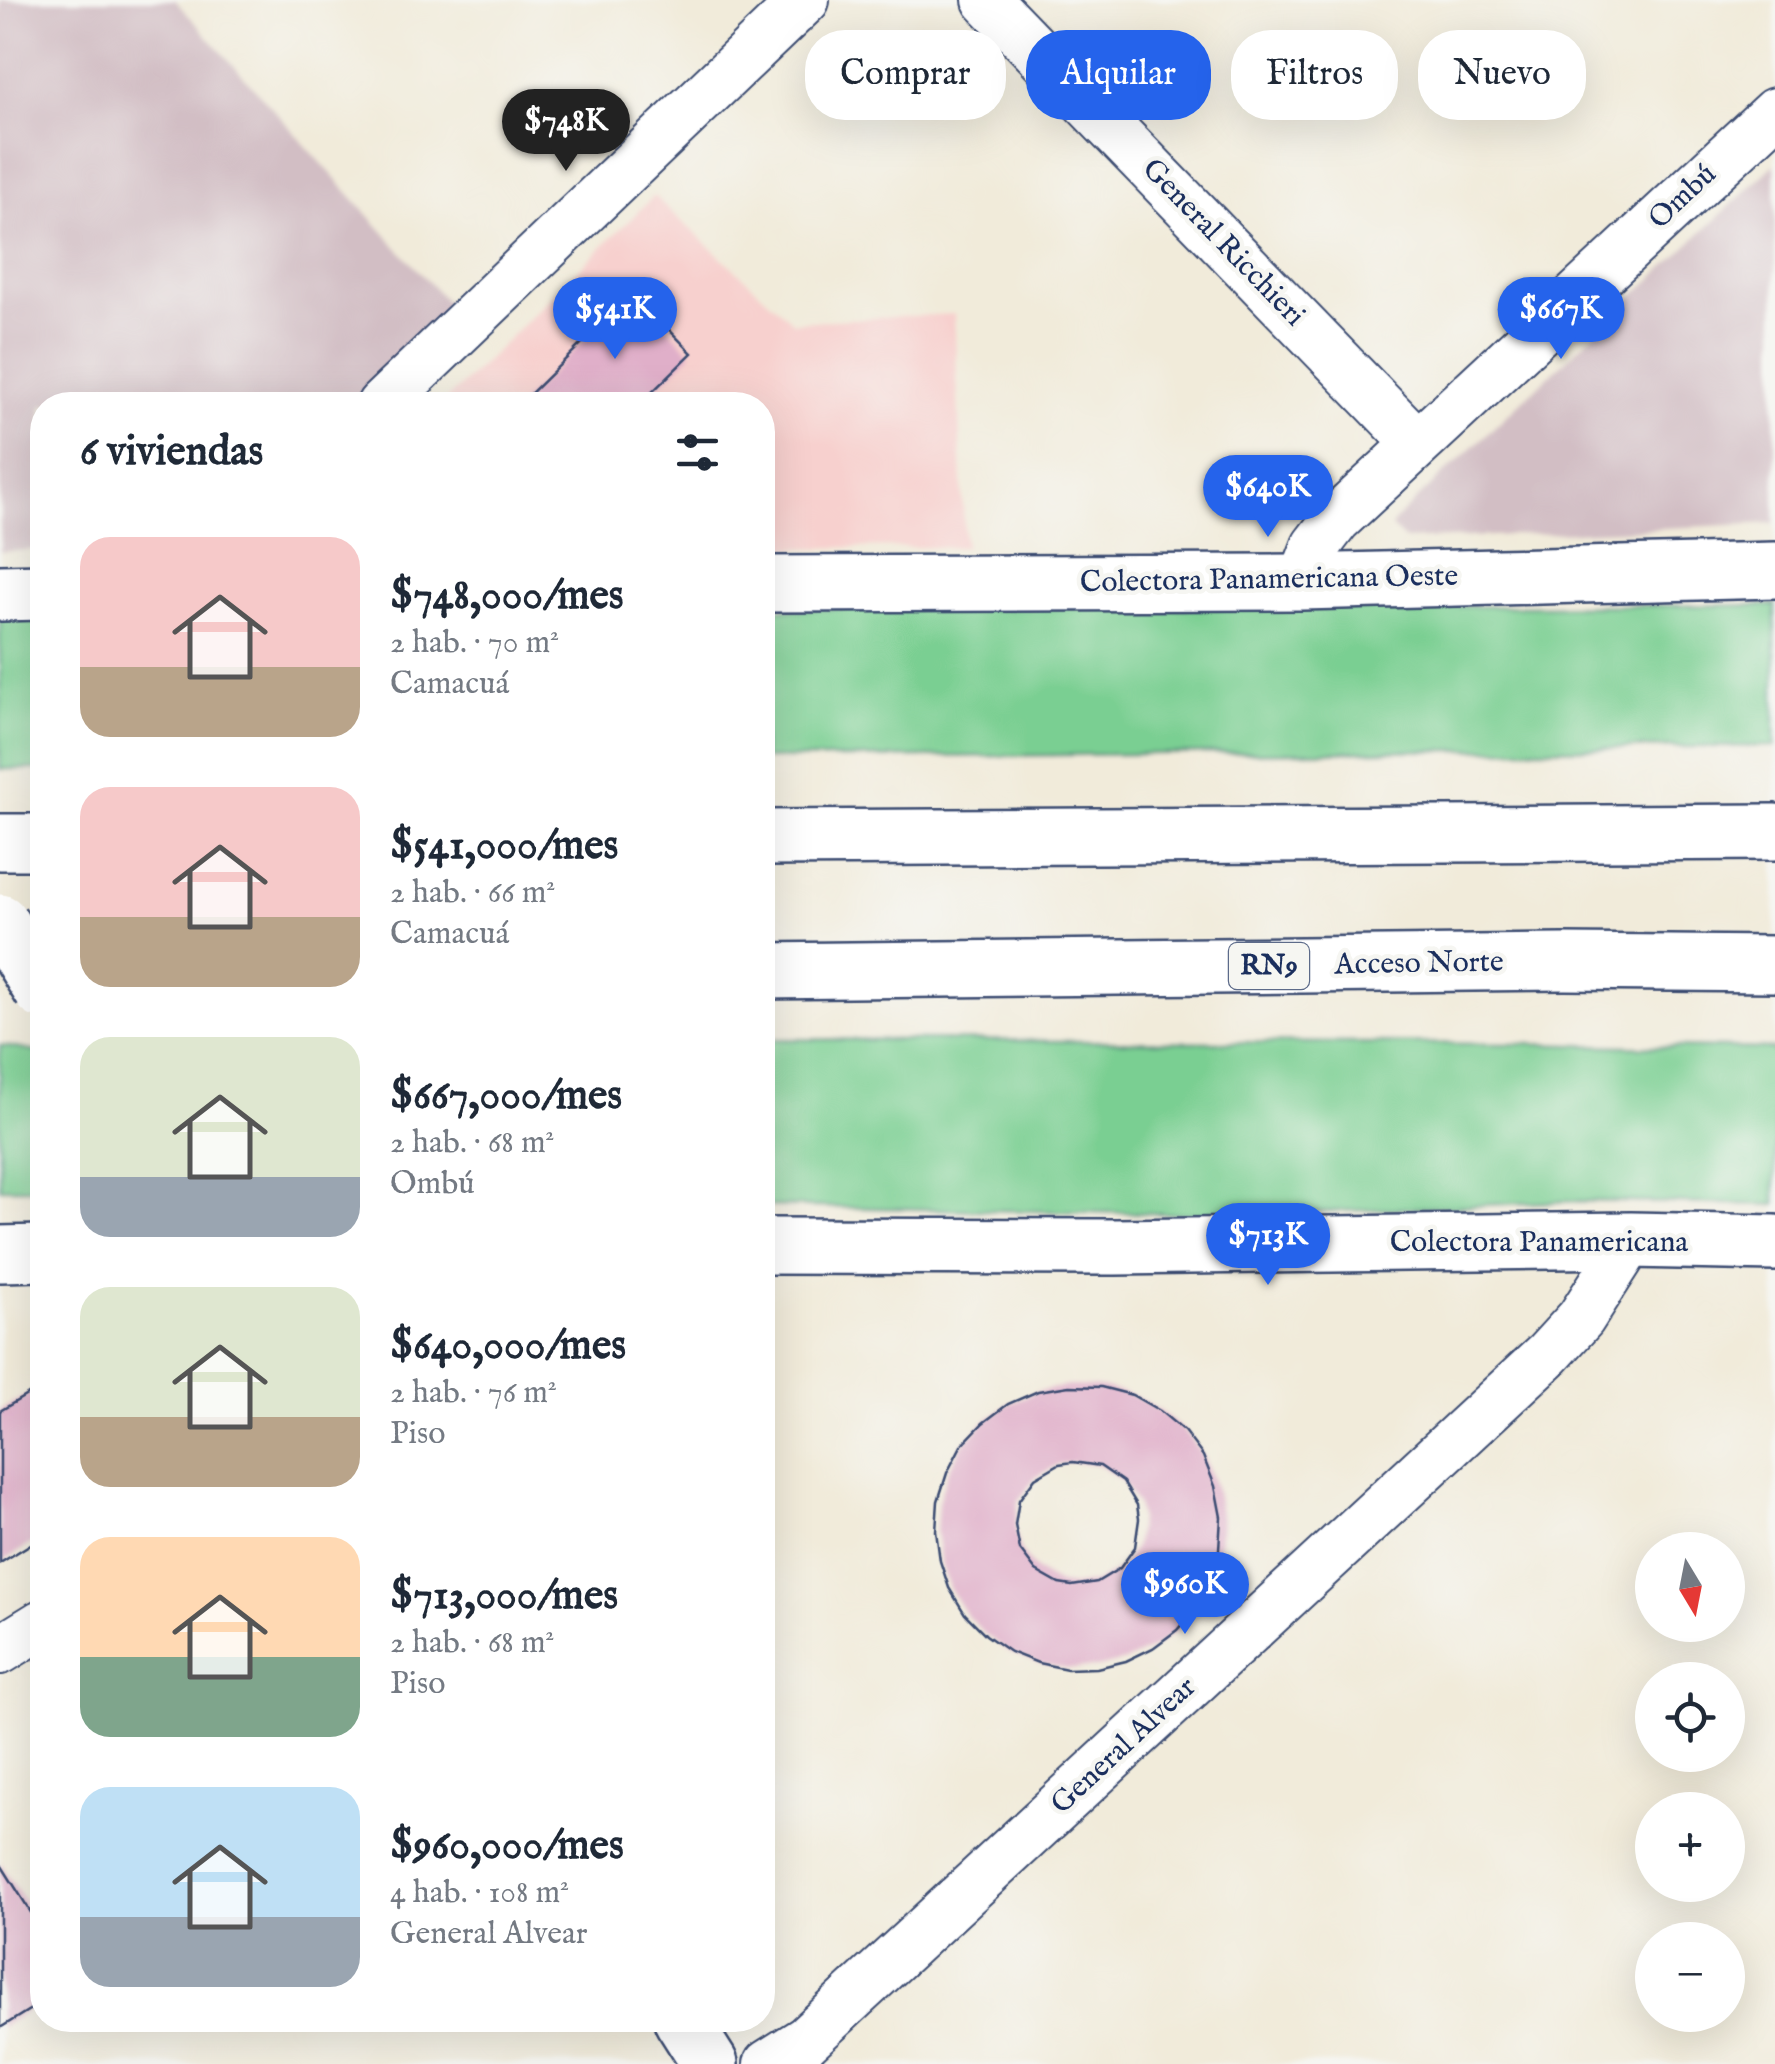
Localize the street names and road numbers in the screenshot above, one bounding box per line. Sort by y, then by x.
street label: General Ricchieri [1133,151,1313,335]
street label: Ombú [1641,156,1725,238]
street label: Colectora Panamericana Oeste [1079,558,1459,602]
road number: RN9 [1229,943,1309,989]
street label: Acceso Norte [1333,944,1504,984]
street label: Colectora Panamericana [1390,1224,1688,1262]
street label: General Alvear [1043,1669,1205,1823]

